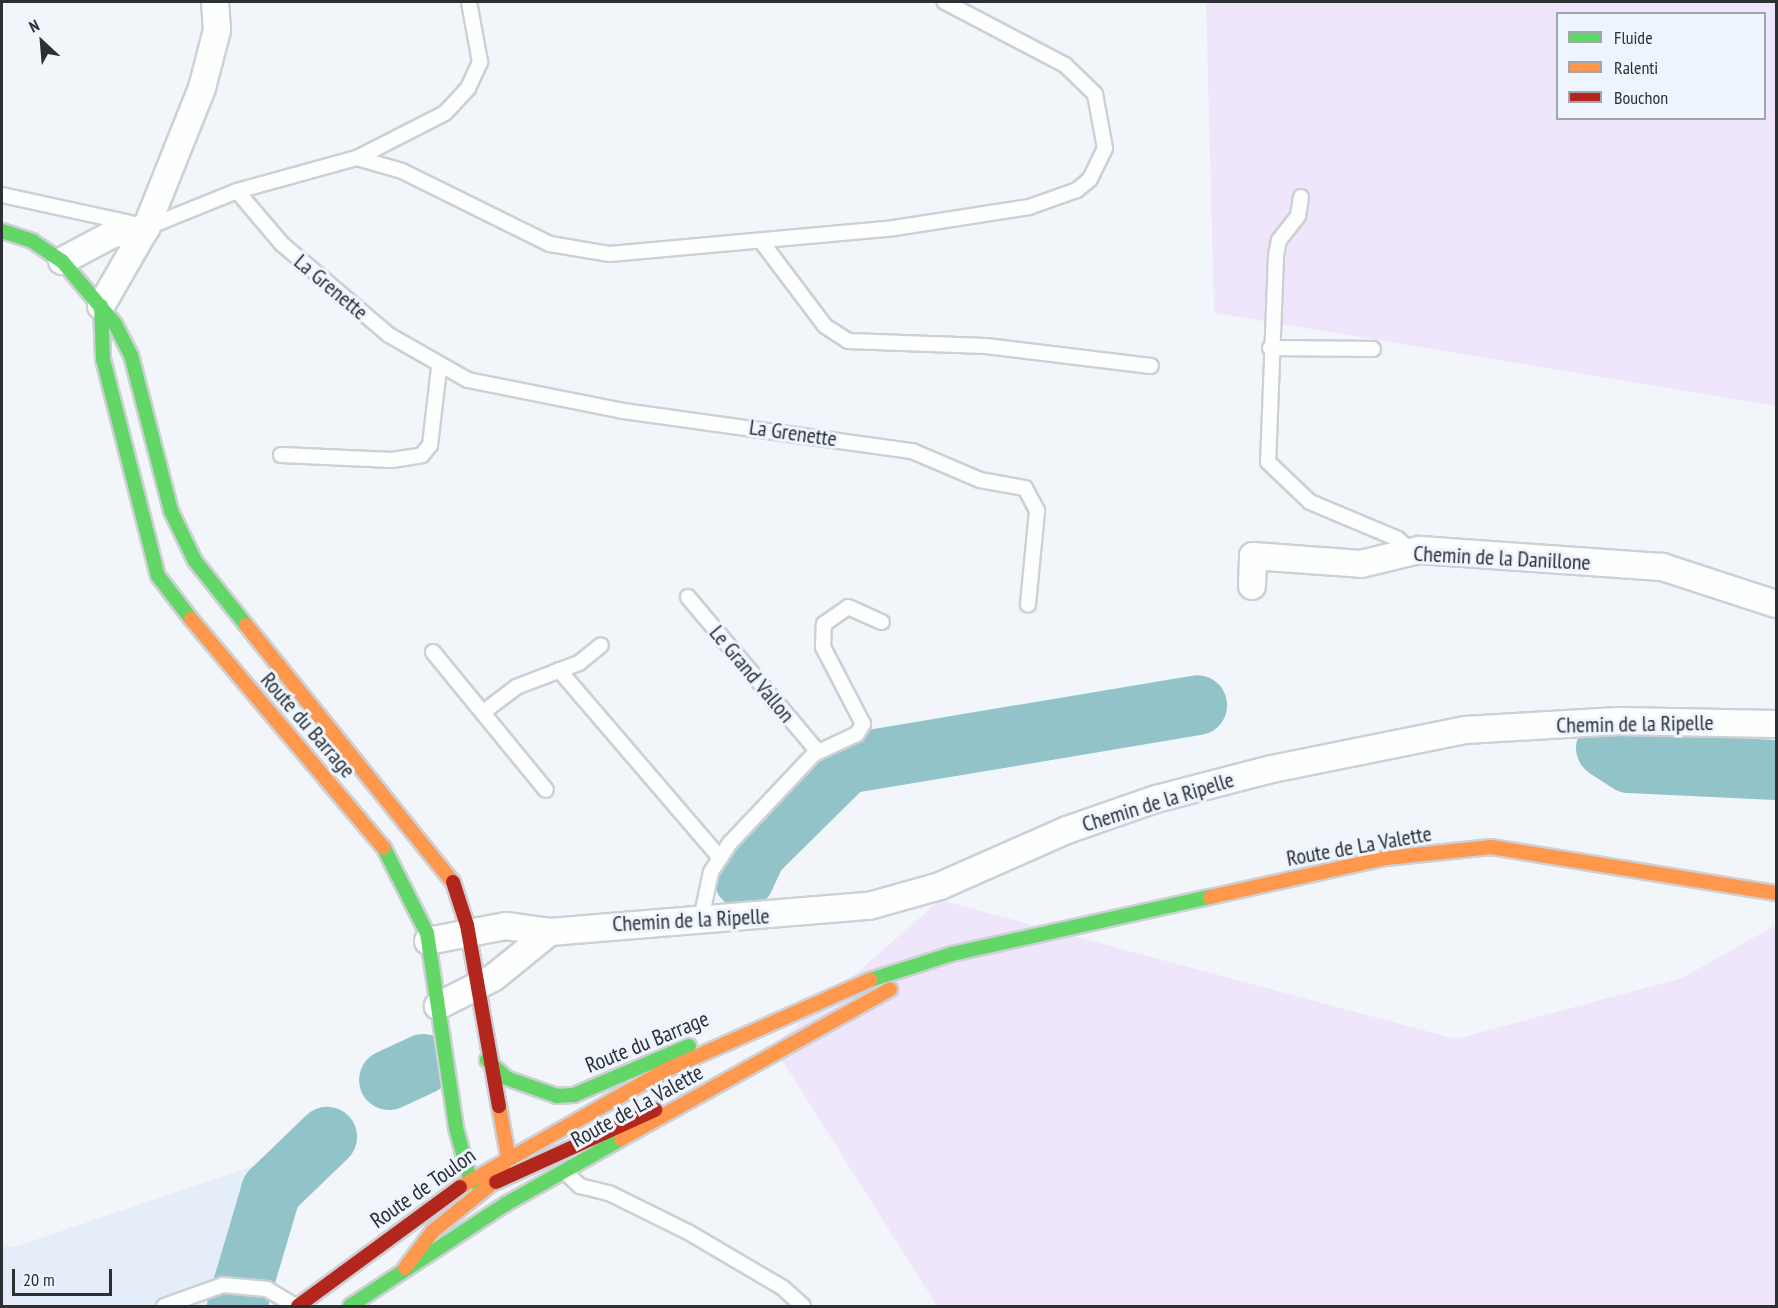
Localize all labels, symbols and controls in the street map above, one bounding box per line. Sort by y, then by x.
north arrow [12,12,72,72]
legend [1556,12,1766,120]
text: N [26,15,42,37]
text: Fluide [1614,26,1653,49]
text: Ralenti [1614,56,1658,79]
text: Bouchon [1614,86,1668,109]
street label: La Grenette [289,249,373,325]
street label: La Grenette [748,414,838,452]
street label: Chemin de la Danillone [1413,540,1591,576]
street label: Le Grand Vallon [704,620,800,728]
street label: Route du Barrage [255,667,361,783]
street label: Chemin de la Ripelle [1556,709,1714,739]
street label: Chemin de la Ripelle [1079,766,1237,838]
street label: Route de La Valette [1284,820,1434,872]
street label: Chemin de la Ripelle [612,903,770,937]
street label: Route du Barrage [581,1005,713,1079]
street label: Route de La Valette [566,1059,708,1153]
street label: Route de Toulon [365,1142,481,1234]
scale bar [15,1257,116,1295]
text: 20 m [23,1268,55,1291]

